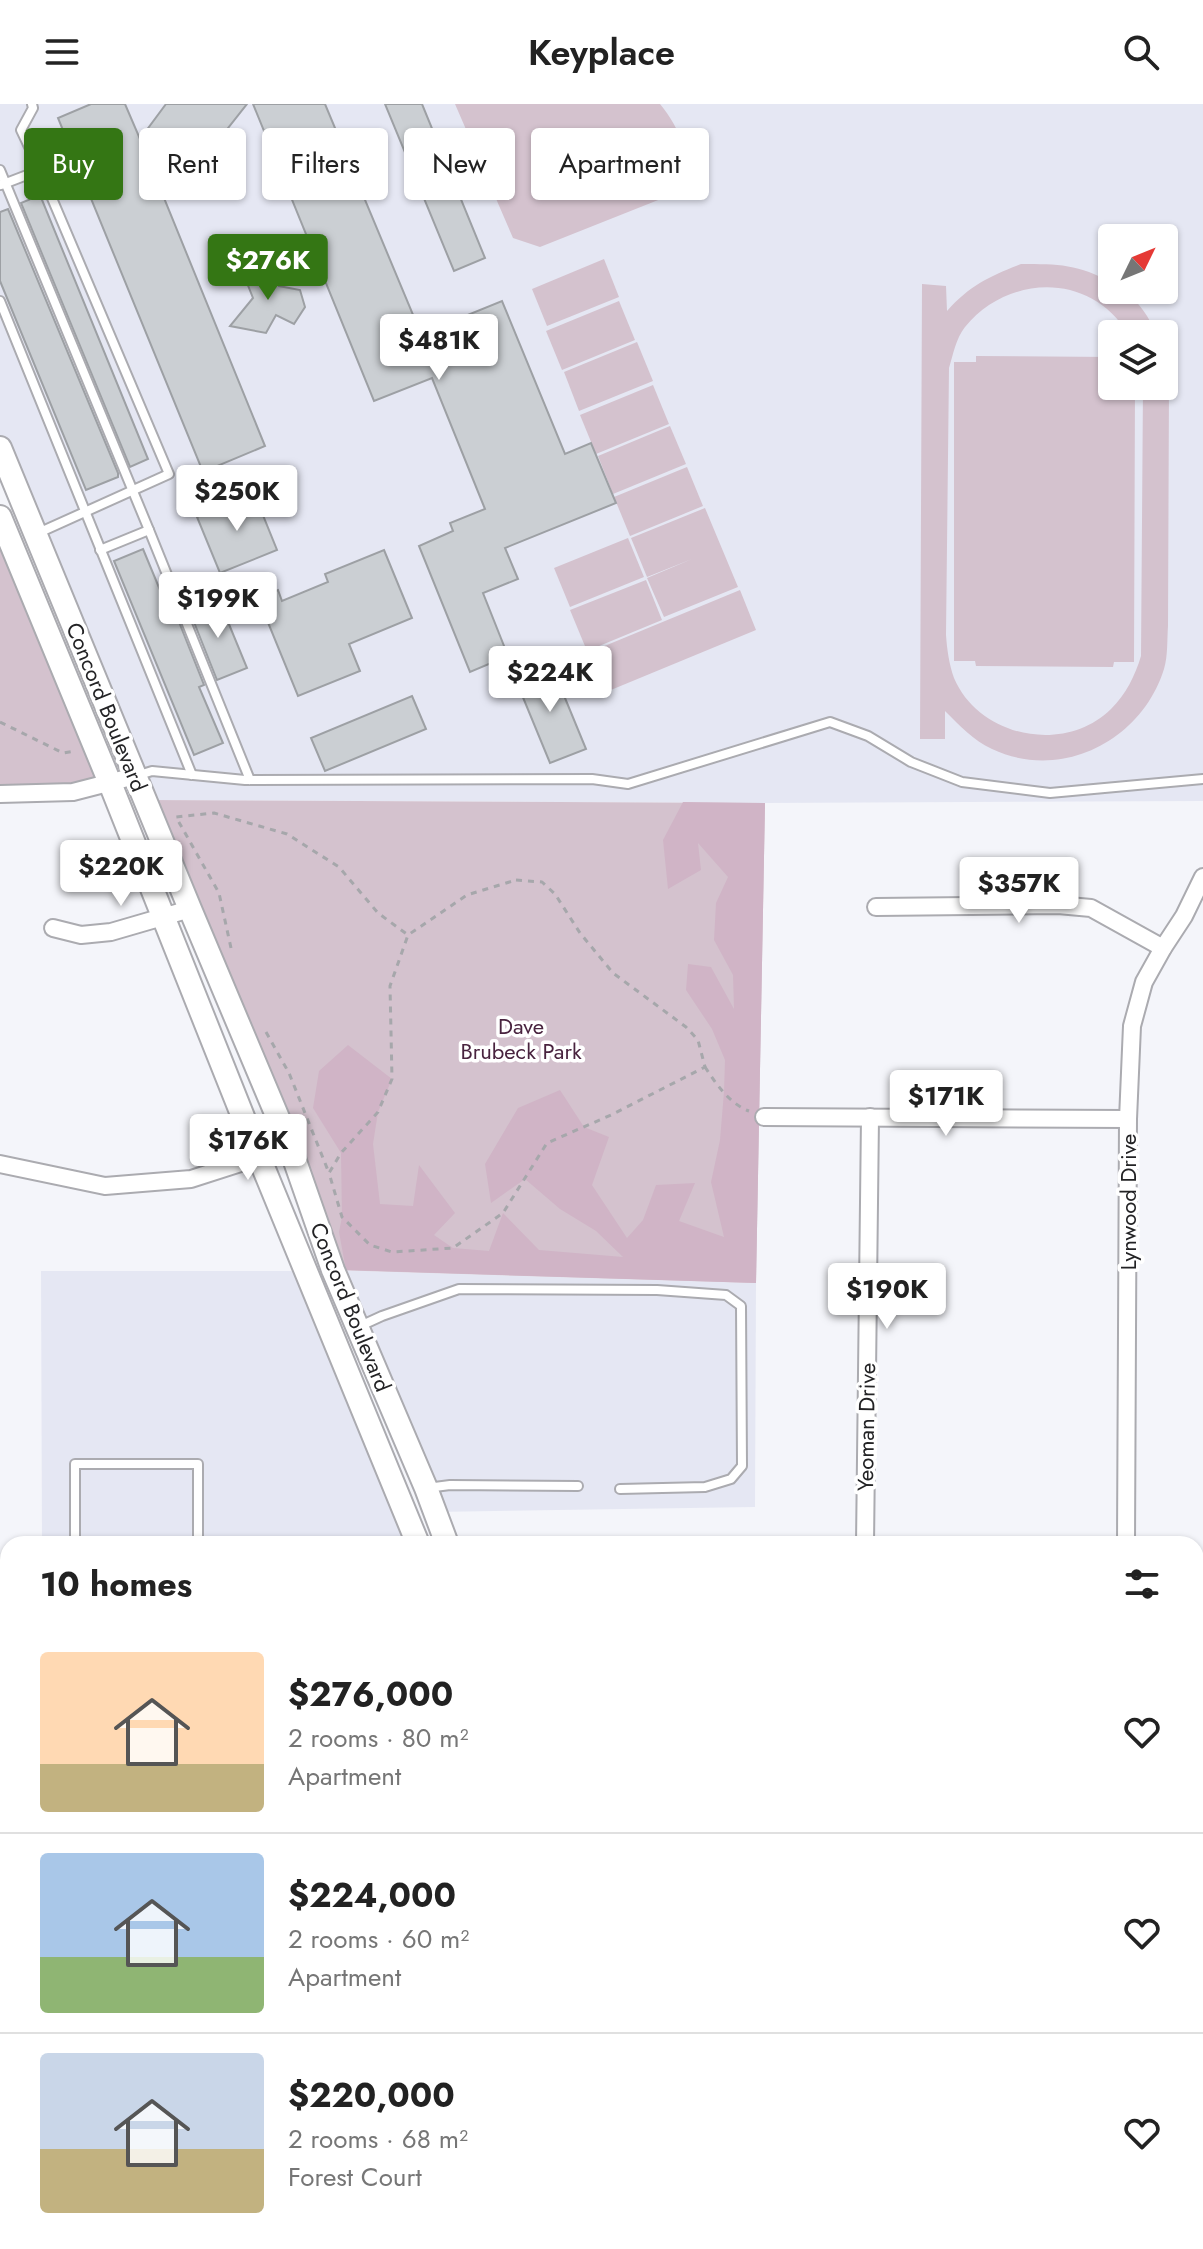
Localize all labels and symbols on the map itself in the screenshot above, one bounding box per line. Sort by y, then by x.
north arrow [1098,224,1178,304]
pin: $276K [212,234,324,302]
pin: $481K [383,314,495,382]
pin: $250K [181,465,293,533]
pin: $199K [162,572,274,640]
street label: Concord Boulevard [58,618,156,796]
pin: $224K [494,646,606,714]
pin: $220K [65,840,177,908]
pin: $357K [963,857,1075,925]
park label: Dave Brubeck Park [460,1010,582,1067]
pin: $171K [890,1070,1002,1138]
pin: $176K [192,1114,304,1182]
street label: Lynwood Drive [1112,1134,1144,1270]
street label: Concord Boulevard [302,1218,400,1396]
pin: $190K [831,1263,943,1331]
street label: Yeoman Drive [849,1363,883,1491]

